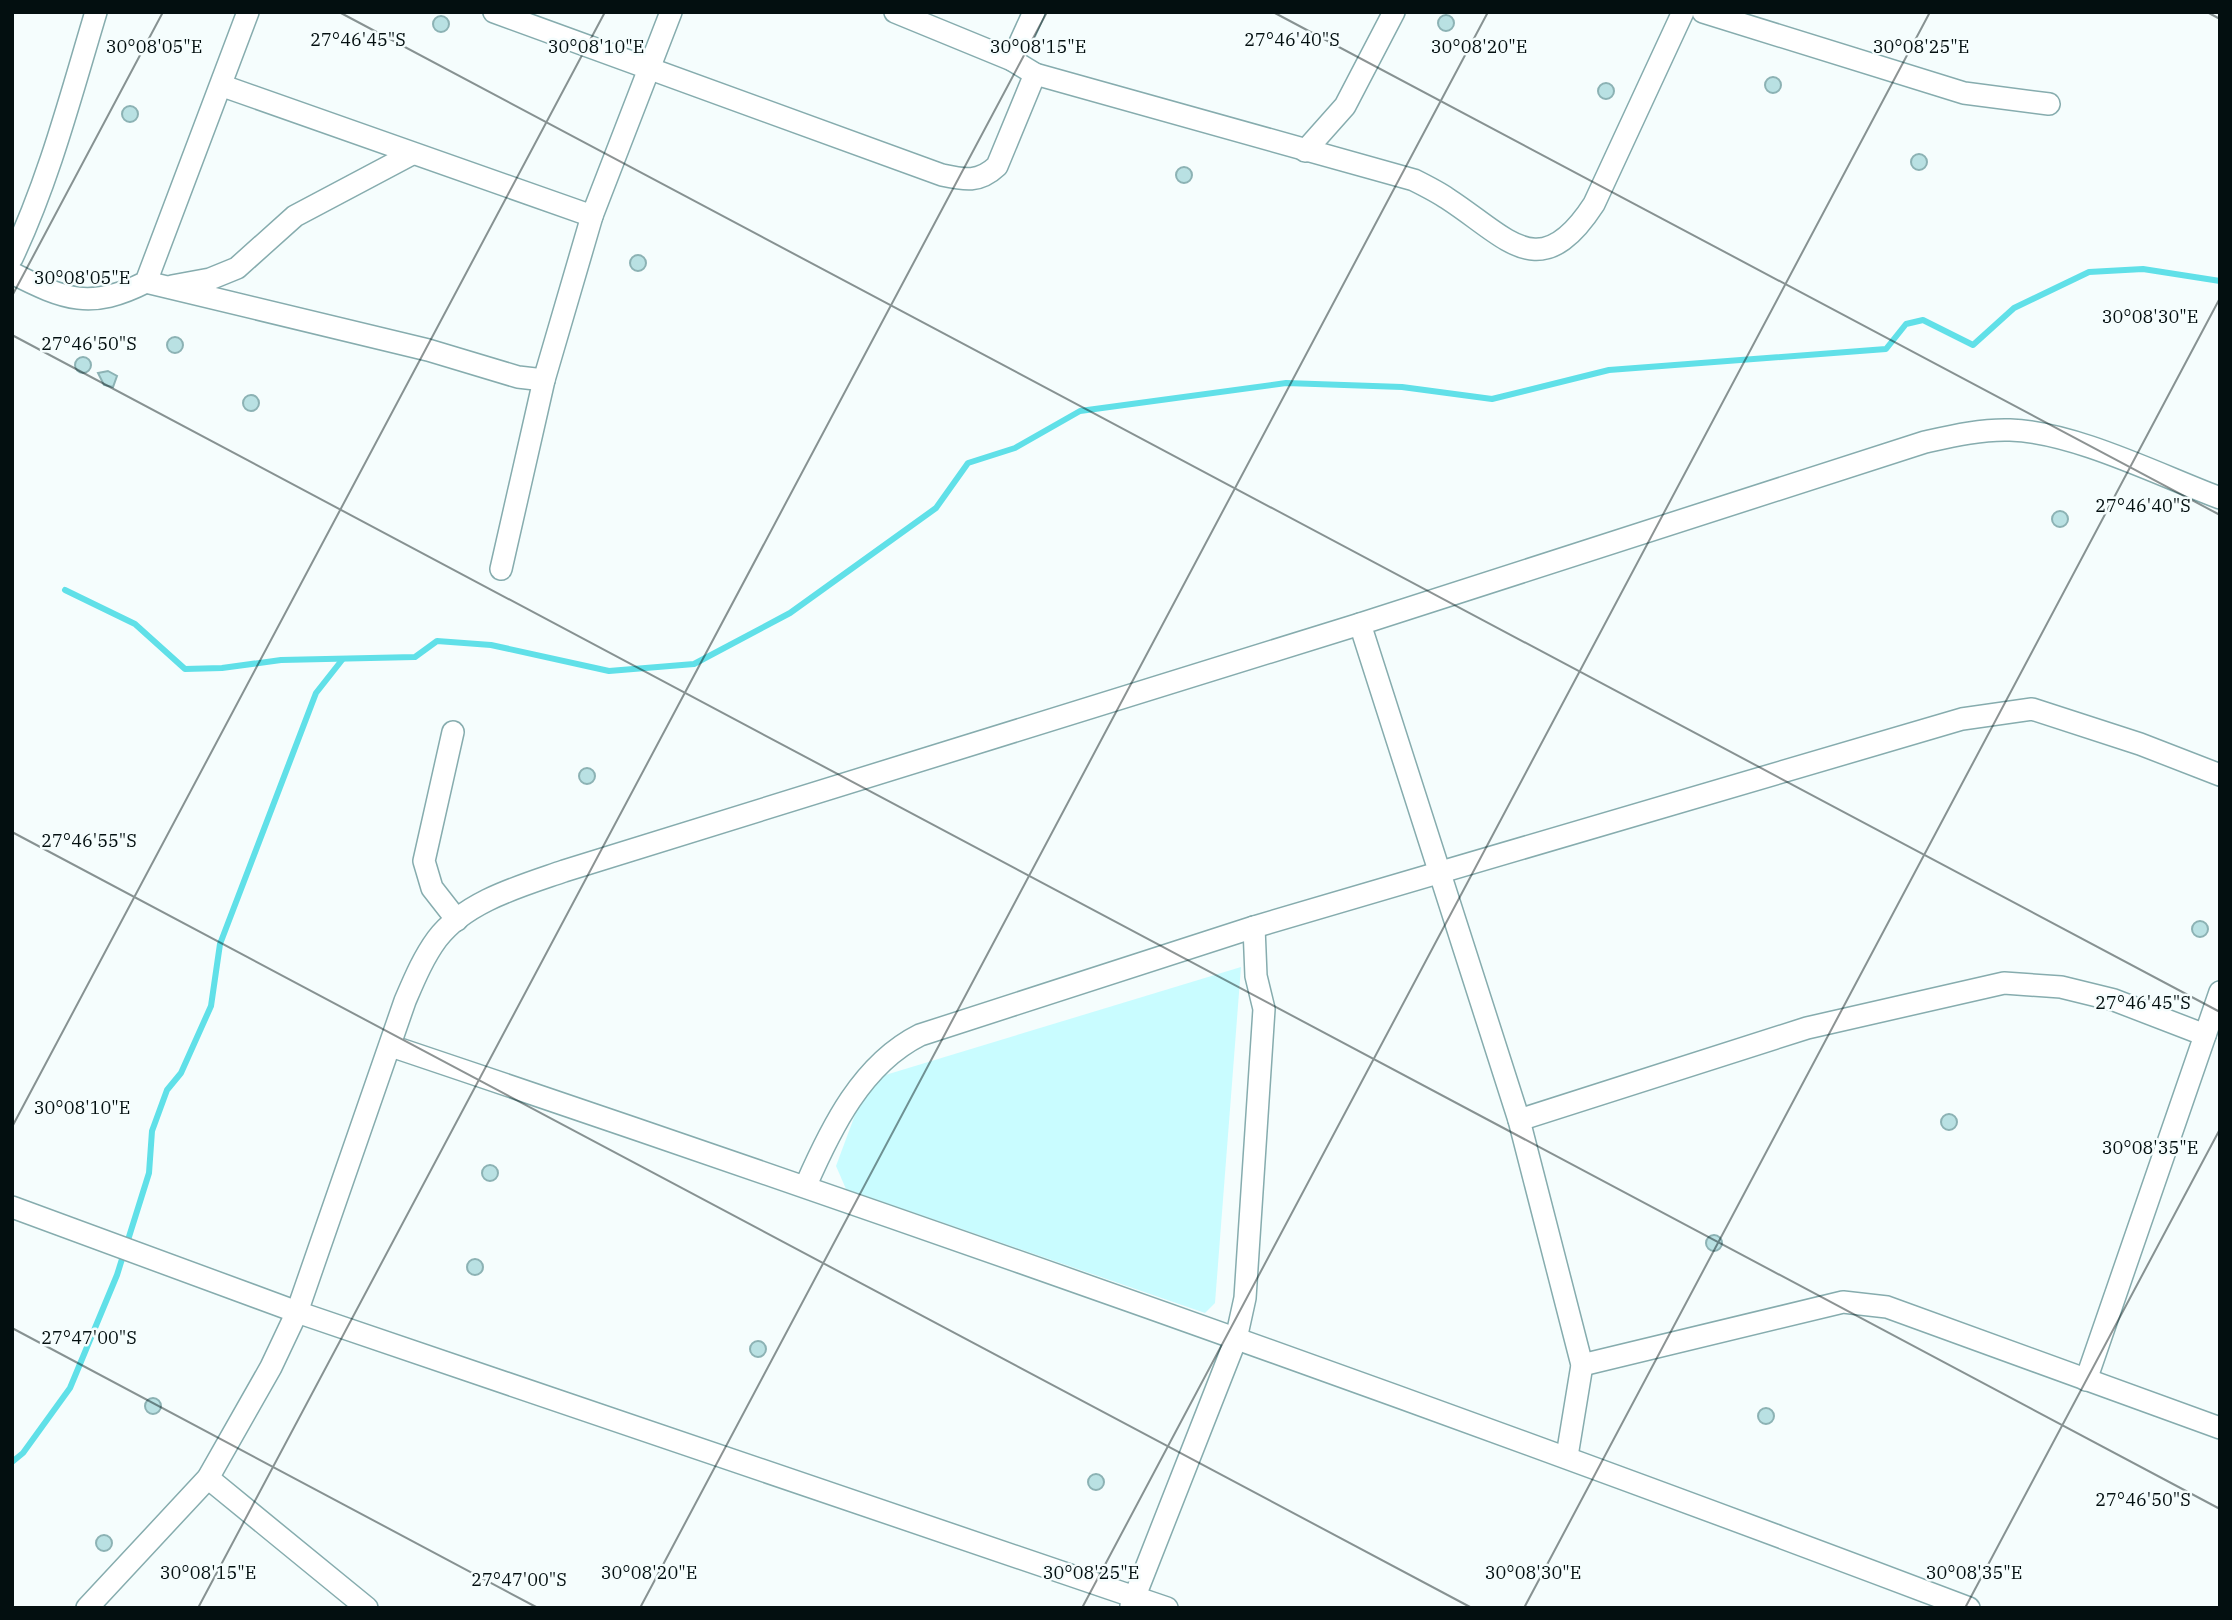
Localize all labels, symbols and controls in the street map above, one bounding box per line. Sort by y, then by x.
text: 27°46'45"S [310,28,406,51]
text: 27°46'40"S [1244,28,1340,51]
text: 30°08'05"E [106,35,202,58]
text: 30°08'10"E [548,35,644,58]
text: 30°08'15"E [990,35,1086,58]
text: 30°08'20"E [1431,35,1527,58]
text: 30°08'25"E [1873,35,1969,58]
text: 30°08'05"E [34,266,130,289]
text: 30°08'30"E [2102,305,2198,328]
text: 27°46'50"S [41,332,137,355]
text: 27°46'40"S [2095,494,2191,517]
text: 27°46'55"S [41,829,137,852]
text: 27°46'45"S [2095,991,2191,1014]
text: 30°08'10"E [34,1096,130,1119]
text: 30°08'35"E [2102,1136,2198,1159]
text: 27°47'00"S [41,1326,137,1349]
text: 27°46'50"S [2095,1488,2191,1511]
text: 30°08'15"E [160,1561,256,1584]
text: 30°08'20"E [601,1561,697,1584]
text: 30°08'25"E [1043,1561,1139,1584]
text: 30°08'30"E [1485,1561,1581,1584]
text: 30°08'35"E [1926,1561,2022,1584]
text: 27°47'00"S [471,1568,567,1591]

